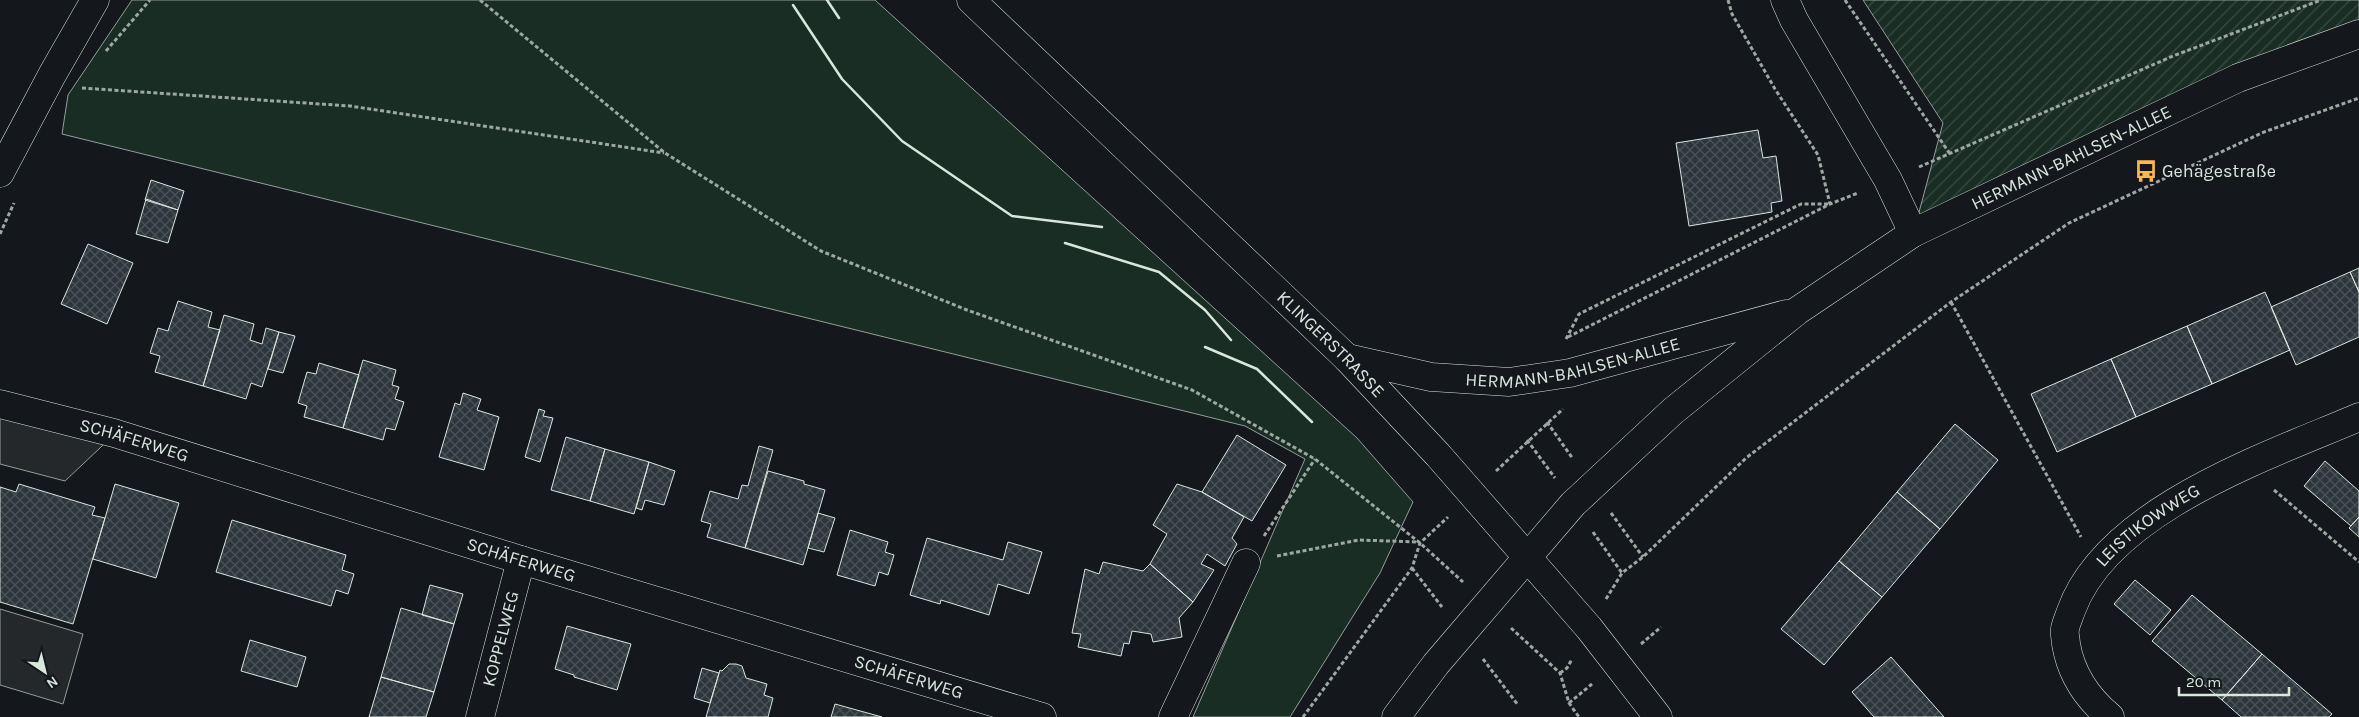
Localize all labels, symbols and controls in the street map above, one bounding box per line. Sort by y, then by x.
street label: HERMANN-BAHLSEN-ALLEE [1968,101,2175,215]
bus stop icon: Gehägestraße [2133,158,2159,184]
place label: Gehägestraße [2162,160,2276,182]
street label: KLINGERSTRASSE [1272,286,1389,402]
street label: HERMANN-BAHLSEN-ALLEE [1465,333,1682,393]
street label: SCHÄFERWEG [77,414,191,467]
street label: LEISTIKOWWEG [2091,479,2203,571]
street label: SCHÄFERWEG [464,533,578,587]
street label: KOPPELWEG [477,588,524,689]
north arrow [20,647,70,697]
street label: SCHÄFERWEG [852,650,966,704]
scale bar [2179,664,2289,696]
text: N [43,672,61,692]
text: 20 m [2186,673,2221,691]

